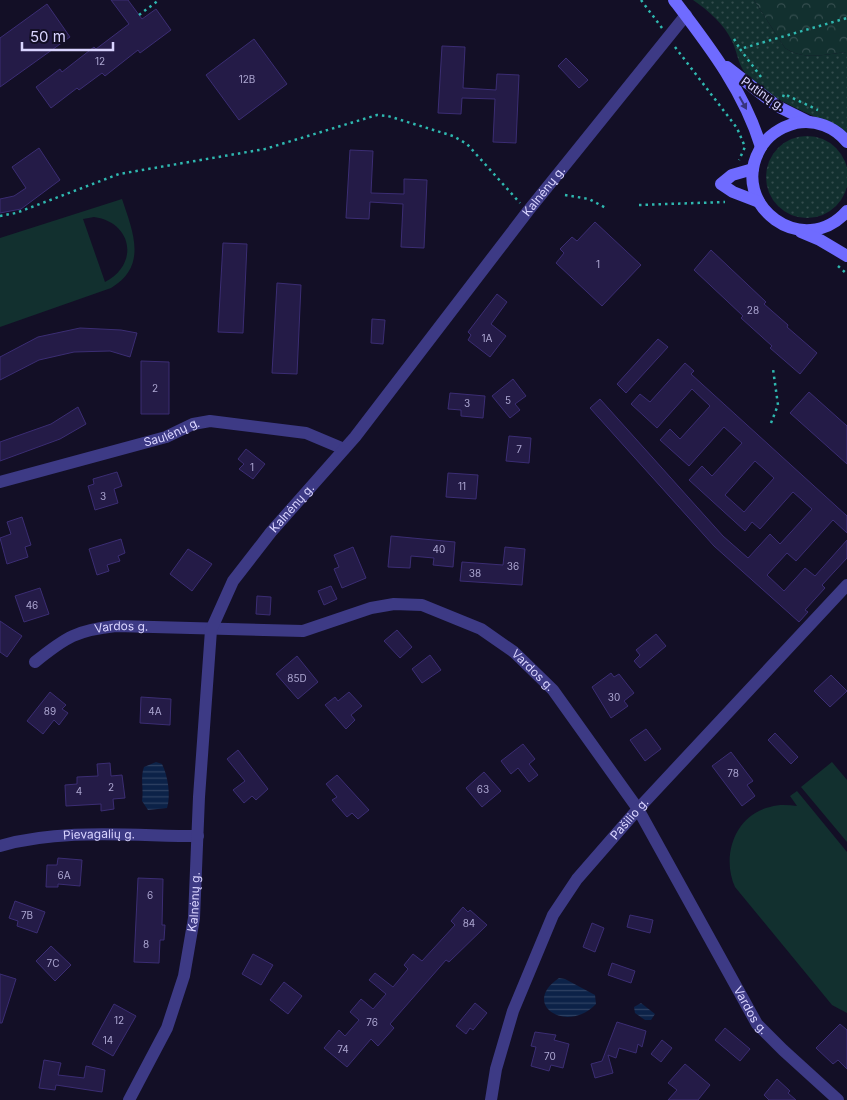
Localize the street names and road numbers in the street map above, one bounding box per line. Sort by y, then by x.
street label: Putinų g. [739,73,788,114]
street label: Kalnėnų g. [519,163,568,219]
street label: Saulėnų g. [142,415,201,450]
street label: Kalnėnų g. [266,480,317,535]
street label: Vardos g. [93,618,149,636]
street label: Vardos g. [509,646,558,694]
street label: Pašilio g. [607,794,652,843]
street label: Pievagalių g. [63,826,135,842]
street label: Kalnėnų g. [184,872,203,933]
street label: Vardos g. [731,983,771,1037]

